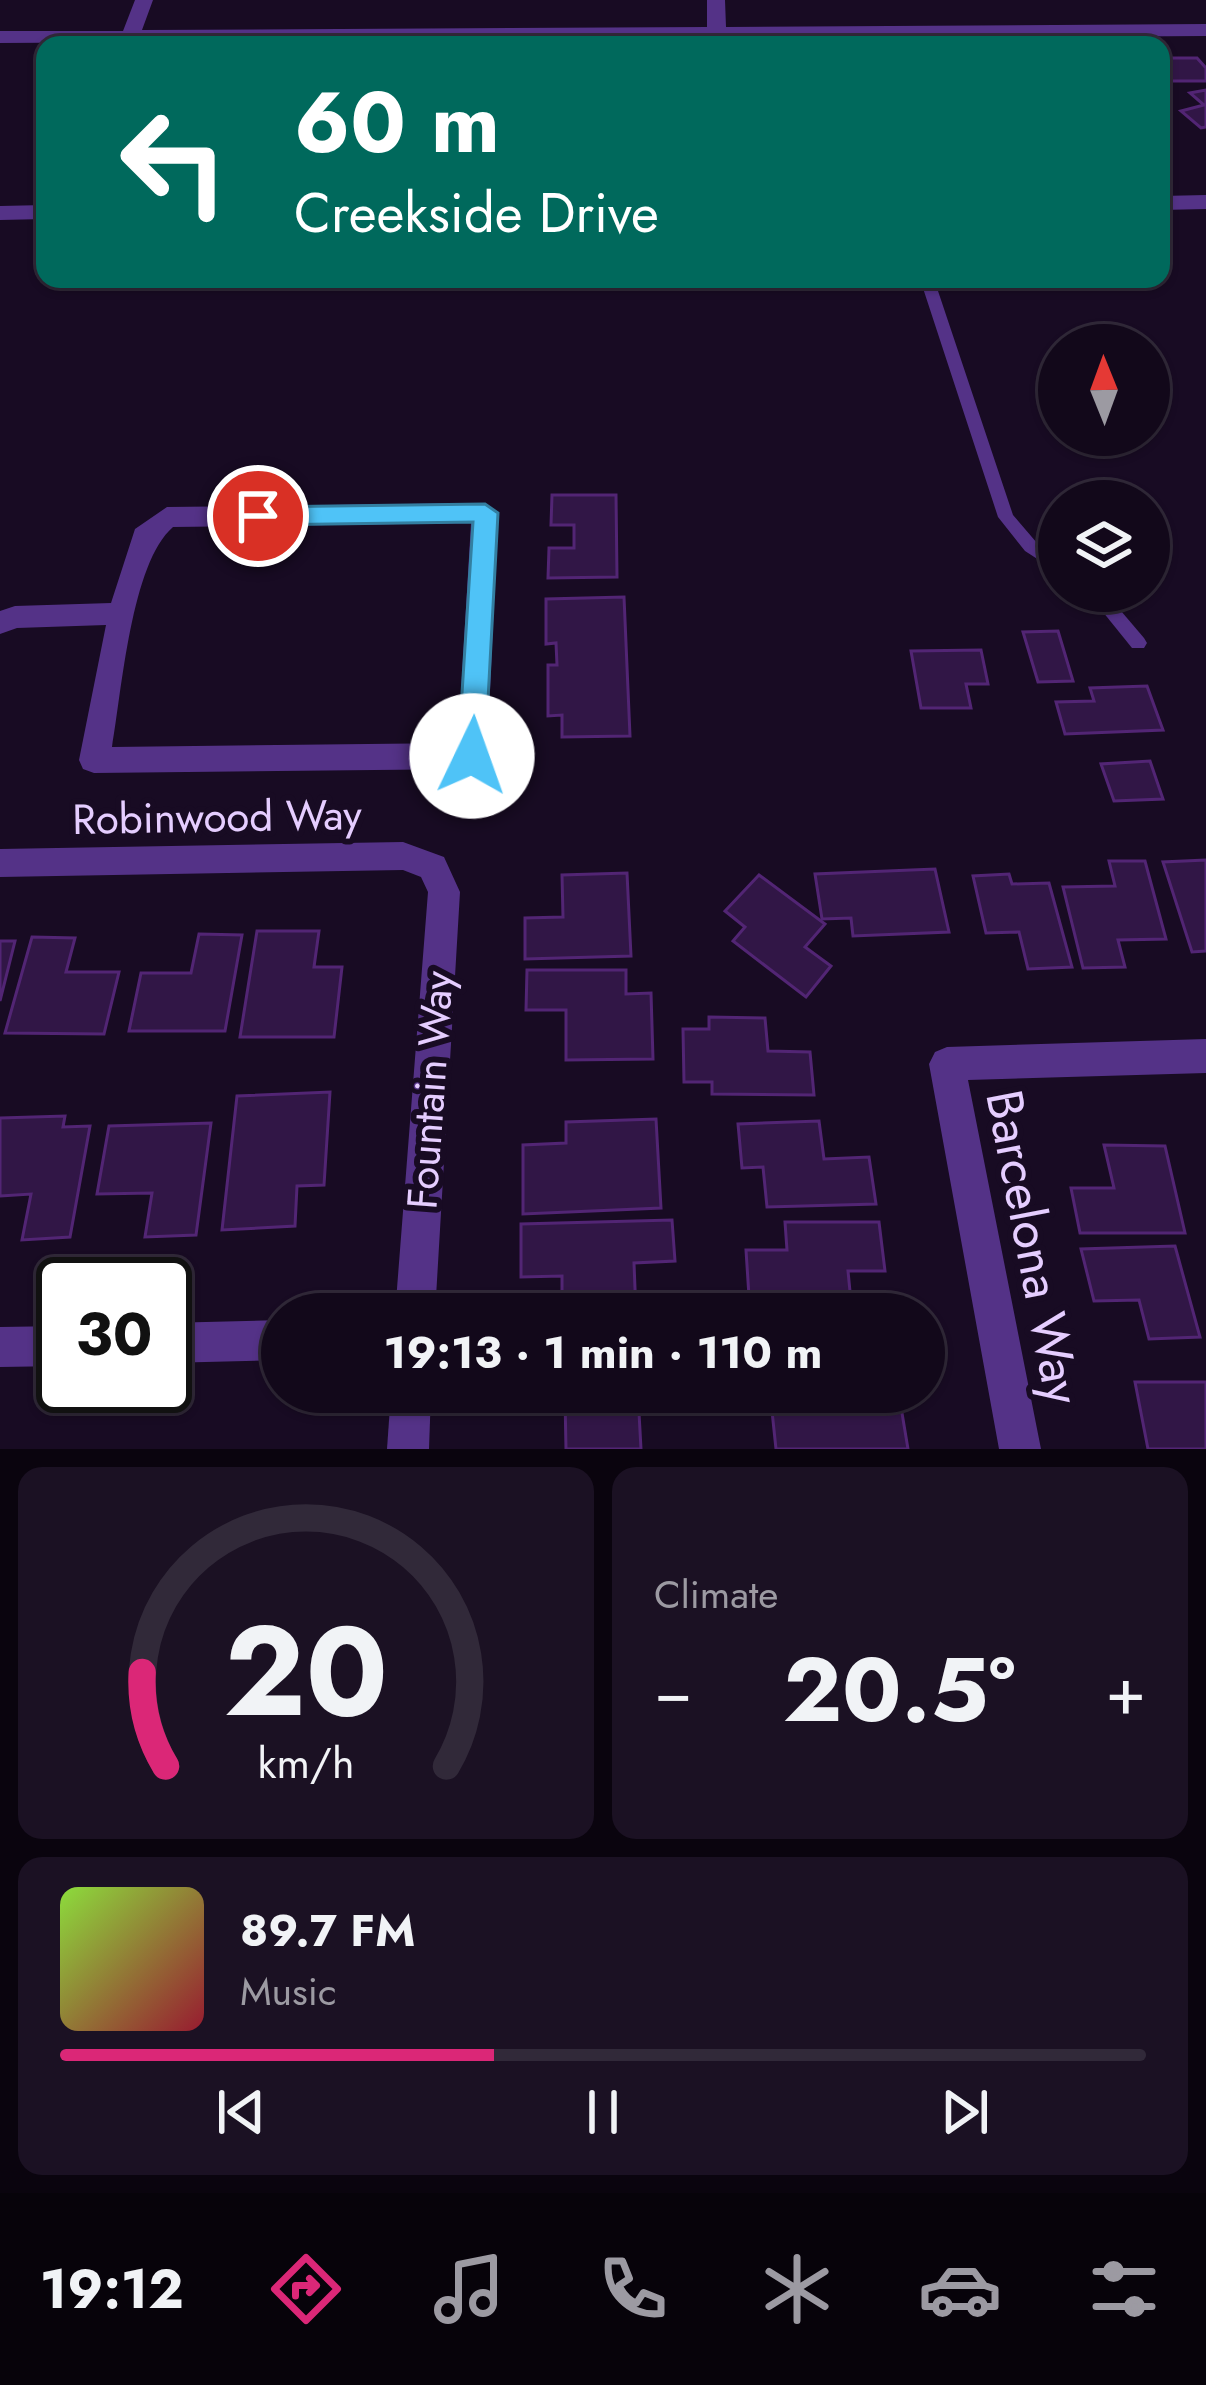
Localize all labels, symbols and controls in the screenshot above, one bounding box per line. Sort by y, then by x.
text: 60 m [294,62,500,184]
icon: left [96,84,252,240]
text: Creekside Drive [294,174,659,252]
north arrow [1038,324,1170,456]
map controls [1038,324,1170,612]
pin [207,465,309,567]
button: layers [1038,480,1170,612]
icon: arrive [225,483,291,549]
position arrow [409,693,535,819]
street label: Robinwood Way [72,784,363,850]
street label: Fountain Way [391,968,469,1211]
street label: Barcelona Way [967,1084,1101,1411]
speed limit sign: 30 [36,1257,192,1413]
text: 19:13 · 1 min · 110 m [384,1320,822,1385]
text: Climate [654,1566,778,1623]
text: 20 [224,1581,388,1762]
text: 20.5° [783,1625,1015,1755]
text: − [654,1643,693,1739]
text: + [1105,1643,1146,1739]
text: km/h [258,1732,354,1794]
text: 89.7 FM [240,1898,415,1963]
text: Music [240,1963,337,2020]
icon: previous [208,2079,274,2145]
icon: pause [570,2079,636,2145]
icon: next [932,2079,998,2145]
icon: directions [264,2247,348,2331]
icon: music [427,2247,511,2331]
icon: phone [591,2247,675,2331]
icon: climate [755,2247,839,2331]
icon: car [918,2247,1002,2331]
icon: filters [1082,2247,1166,2331]
text: 19:12 [40,2250,184,2328]

